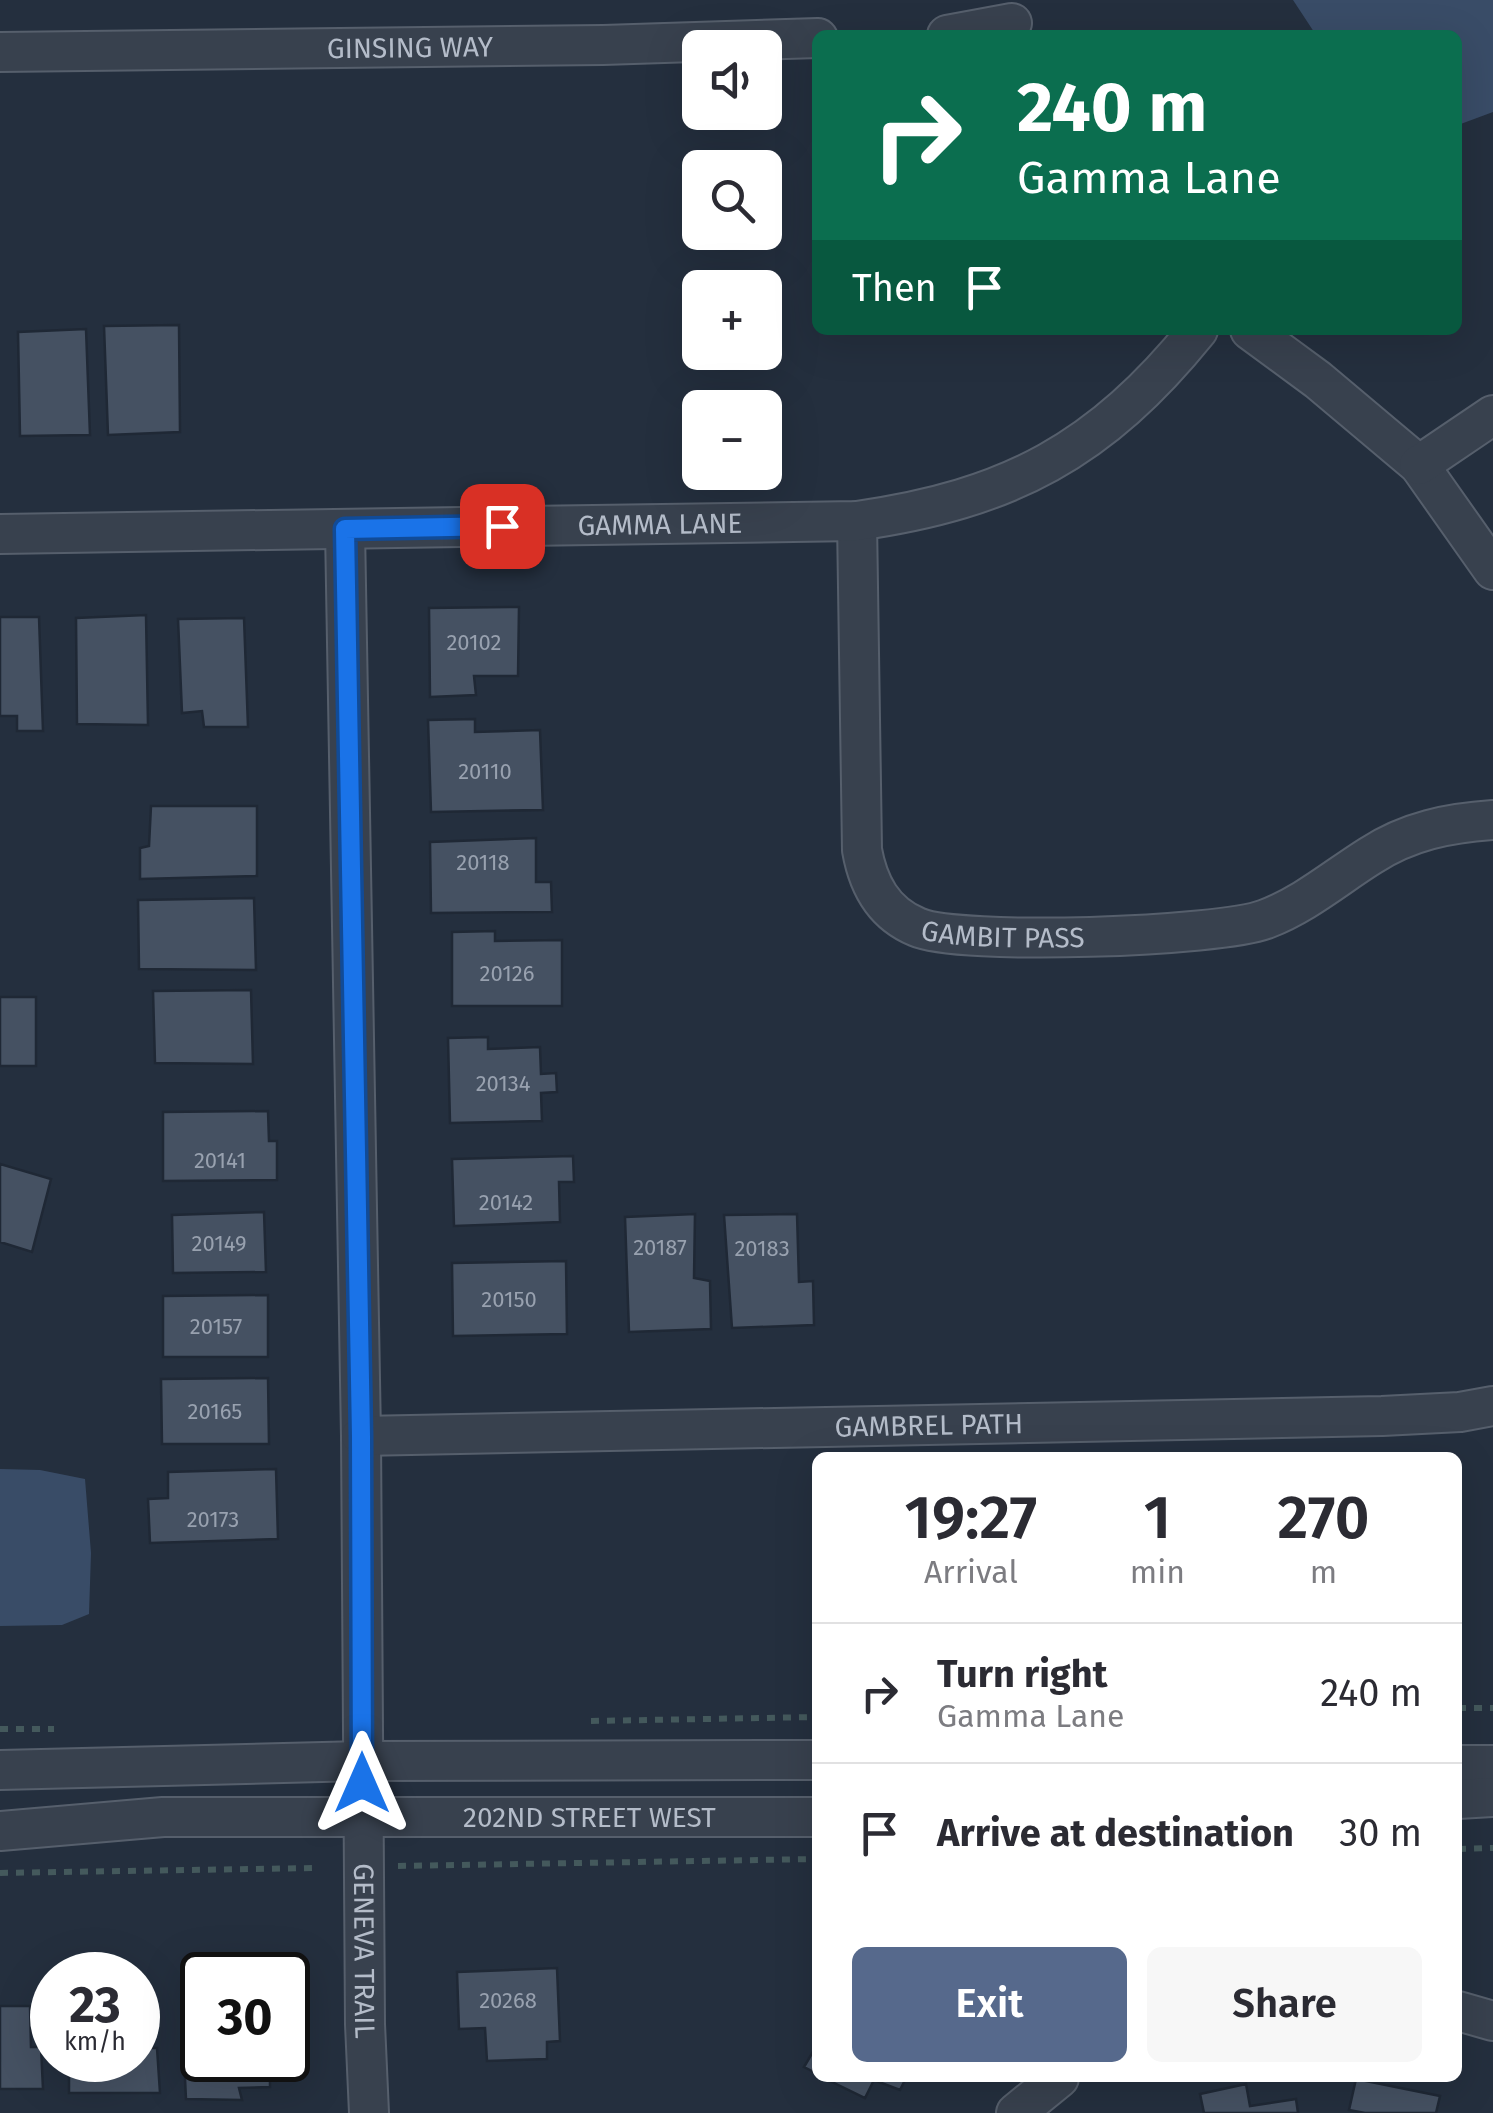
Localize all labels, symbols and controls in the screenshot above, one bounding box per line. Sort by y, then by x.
street label: GINSING WAY [327,30,494,65]
map controls [682,30,782,490]
button: sound [682,30,782,130]
text: 240 m [1017,66,1207,150]
icon: right [852,70,982,200]
button: search [682,150,782,250]
text: Gamma Lane [1017,151,1281,205]
icon: arrive [957,260,1012,315]
text: Then [852,265,937,311]
button: + [682,270,782,370]
button: − [682,390,782,490]
pin [460,484,545,569]
icon: arrive [475,499,530,554]
street label: GAMMA LANE [577,507,743,542]
house number: 20102 [446,629,502,656]
house number: 20110 [458,758,512,785]
house number: 20118 [456,849,510,876]
street label: GAMBIT PASS [918,913,1085,955]
house number: 20126 [480,960,534,987]
house number: 20134 [476,1070,531,1097]
house number: 20141 [194,1147,246,1174]
house number: 20142 [479,1189,533,1216]
house number: 20149 [192,1230,246,1257]
house number: 20187 [633,1234,687,1261]
house number: 20183 [734,1235,790,1262]
house number: 20150 [481,1286,537,1313]
house number: 20157 [190,1313,242,1340]
house number: 20165 [188,1398,242,1425]
street label: GAMBREL PATH [834,1407,1024,1444]
text: 19:27 [905,1482,1037,1554]
text: 1 [1144,1482,1171,1554]
text: 270 [1278,1482,1369,1554]
house number: 20173 [187,1506,239,1533]
text: Arrival [924,1553,1018,1591]
text: min [1130,1553,1185,1591]
text: m [1310,1553,1337,1591]
text: Turn right [937,1651,1107,1697]
icon: right [852,1666,907,1721]
text: 240 m [1320,1670,1422,1716]
text: Gamma Lane [937,1697,1125,1735]
position arrow [310,1731,414,1835]
street label: 202ND STREET WEST [463,1801,716,1834]
icon: arrive [852,1806,907,1861]
text: Arrive at destination [937,1810,1294,1856]
text: 30 m [1339,1810,1422,1856]
street label: GENEVA TRAIL [347,1863,382,2039]
button: Exit [852,1947,1127,2062]
button: Share [1147,1947,1422,2062]
speed limit sign: 30 [180,1952,310,2082]
text: 23 [69,1975,121,2035]
house number: 20268 [479,1987,537,2014]
text: km/h [64,2027,126,2057]

